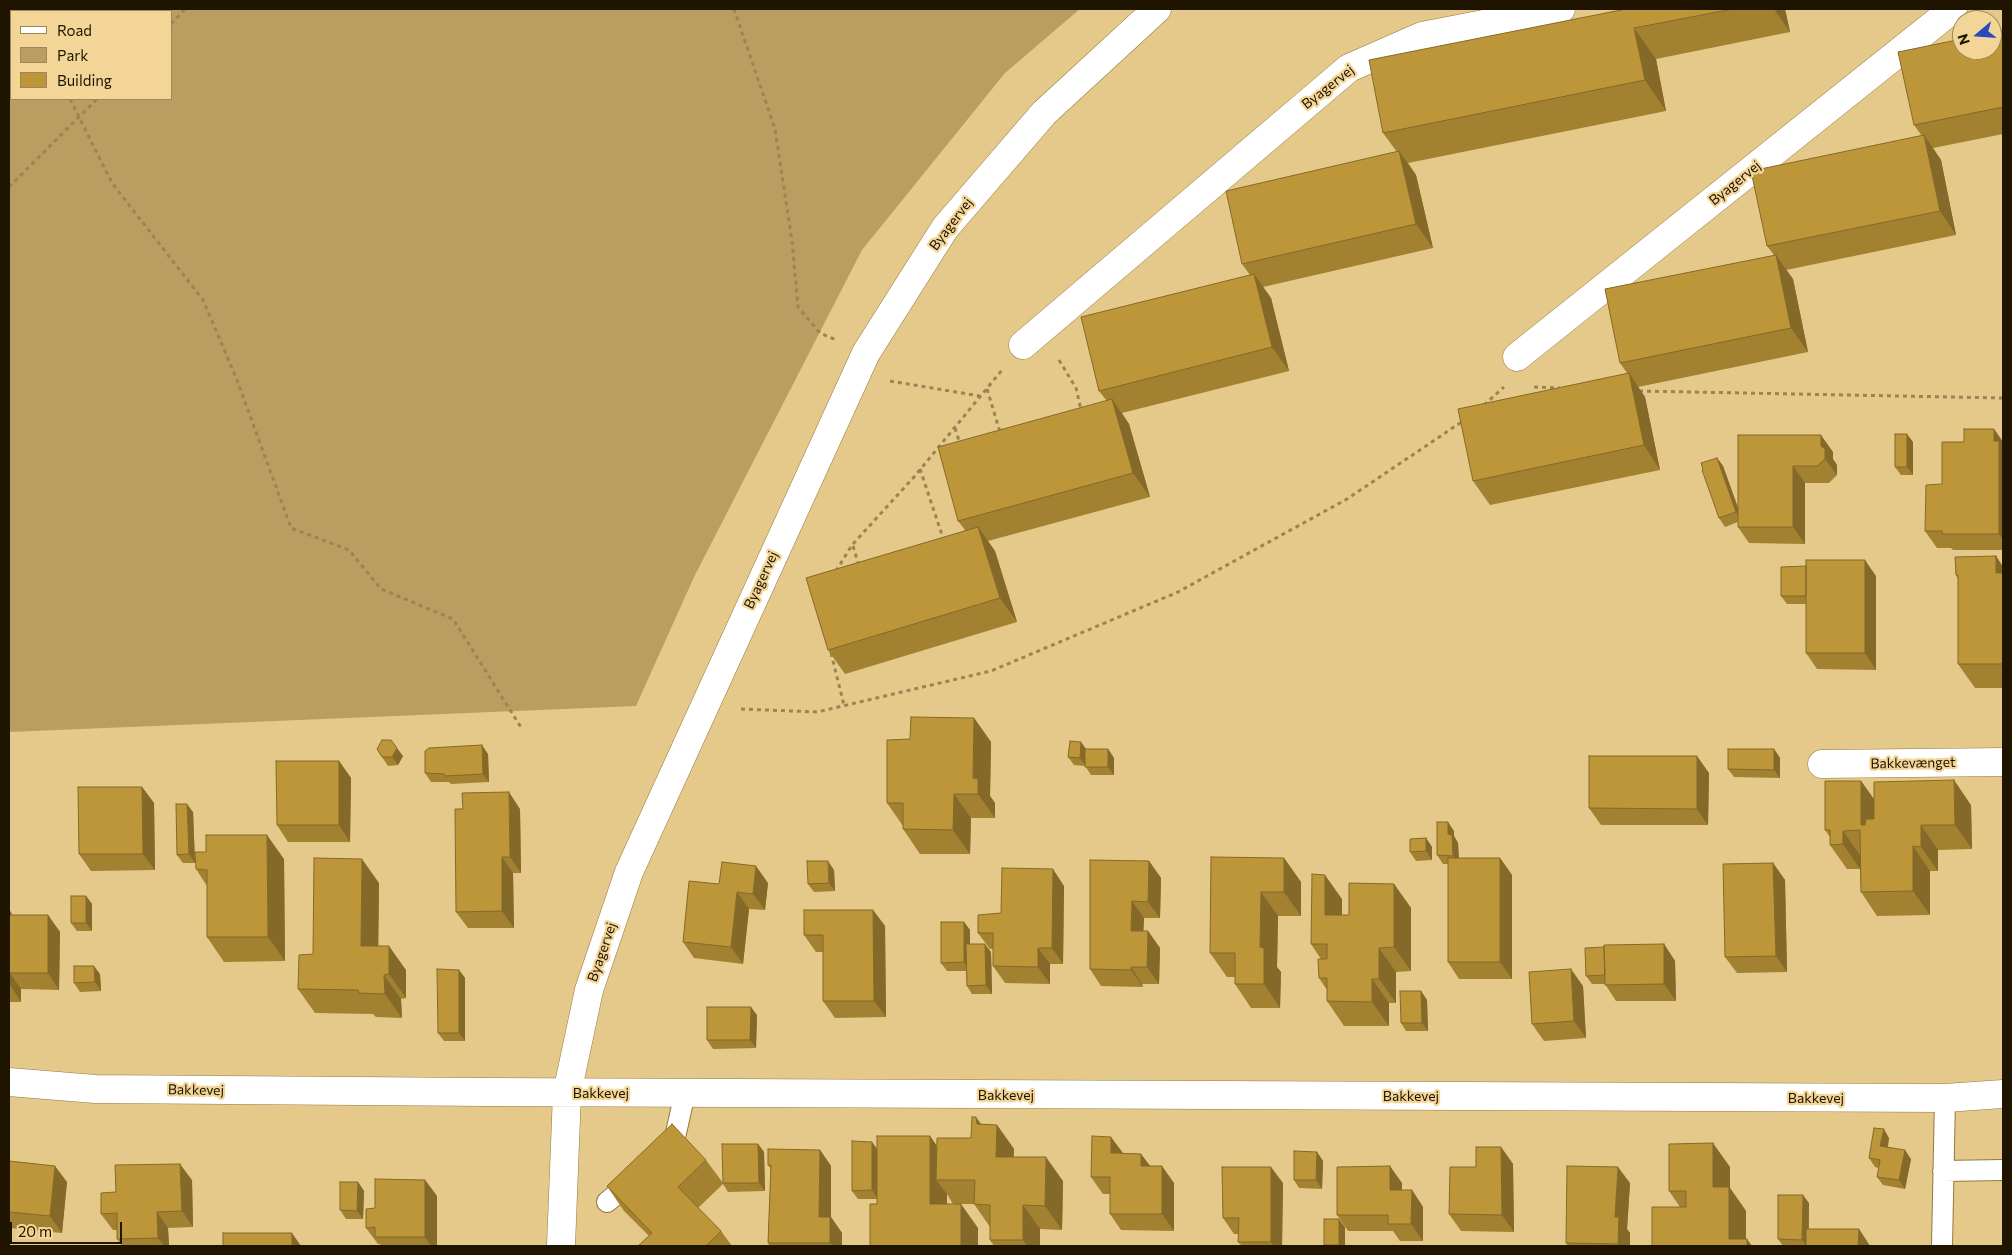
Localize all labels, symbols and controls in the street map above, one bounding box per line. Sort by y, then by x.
legend [10,10,172,100]
north arrow [1952,10,2002,60]
text: Road [57,21,92,39]
text: N [1954,32,1973,47]
text: Park [57,46,88,64]
street label: Byagervej [1299,61,1357,113]
text: Building [57,71,112,89]
street label: Byagervej [1706,157,1764,209]
street label: Byagervej [926,194,976,254]
street label: Byagervej [740,548,782,612]
street label: Bakkevænget [1870,754,1956,772]
street label: Byagervej [584,920,620,984]
street label: Bakkevej [168,1081,224,1099]
street label: Bakkevej [573,1085,629,1101]
street label: Bakkevej [978,1087,1034,1103]
street label: Bakkevej [1383,1088,1439,1104]
street label: Bakkevej [1788,1090,1844,1106]
scale bar [12,1212,125,1244]
text: 20 m [18,1222,52,1240]

